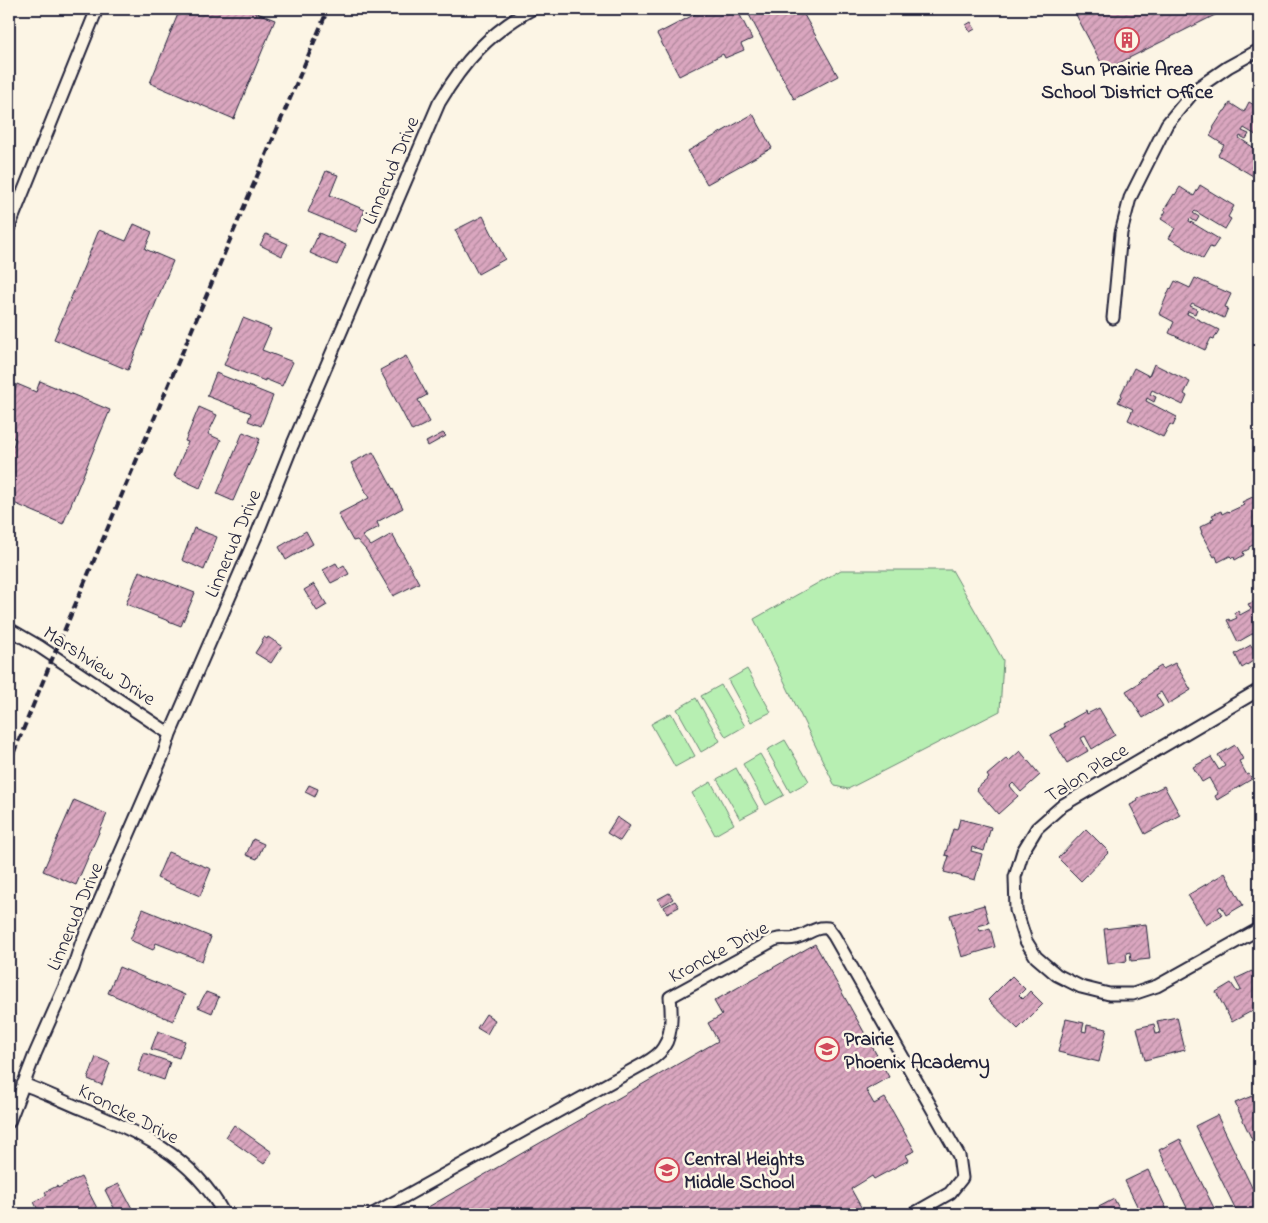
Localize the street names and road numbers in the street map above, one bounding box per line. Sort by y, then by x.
street label: Linnerud Drive [356,112,428,230]
street label: Linnerud Drive [198,485,270,603]
street label: Marshview Drive [37,620,161,714]
street label: Talon Place [1040,737,1135,811]
street label: Linnerud Drive [40,858,112,976]
street label: Kroncke Drive [664,915,774,992]
street label: Kroncke Drive [72,1077,183,1153]

